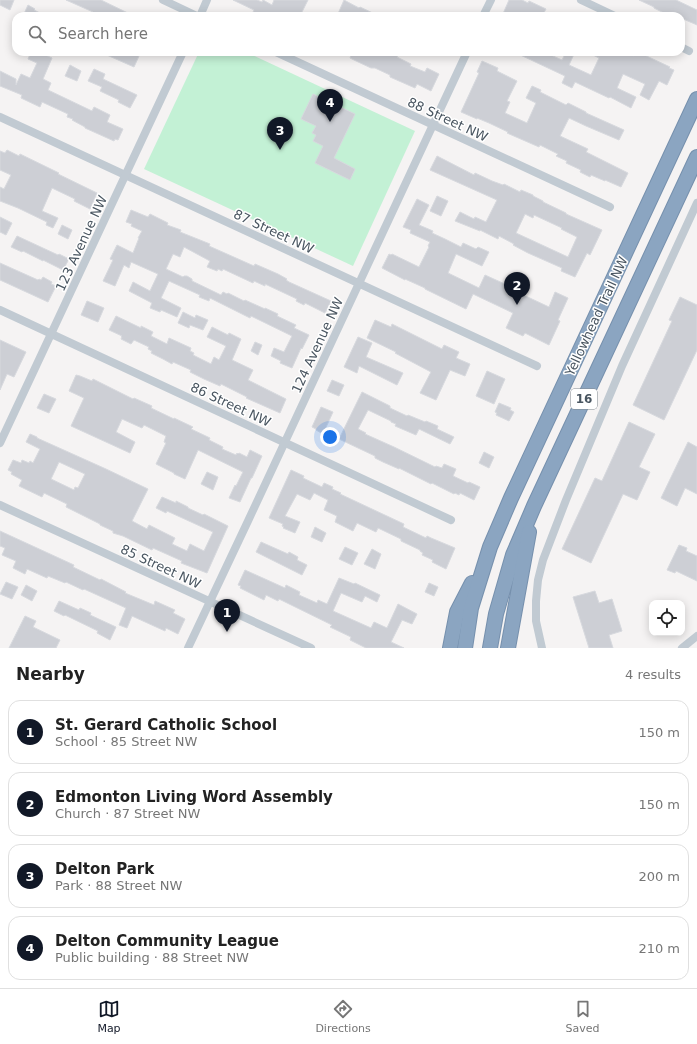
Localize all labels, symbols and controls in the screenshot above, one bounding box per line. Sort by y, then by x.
search box [12,12,685,56]
icon: search [26,23,48,45]
text: Search here [58,25,148,43]
pin: 4 [317,89,343,122]
street label: 88 Street NW [405,94,490,145]
pin: 3 [267,117,293,150]
street label: 123 Avenue NW [53,193,110,293]
street label: 87 Street NW [231,206,316,257]
street label: Yellowhead Trail NW [562,254,631,379]
pin: 2 [504,272,530,305]
street label: 124 Avenue NW [289,295,346,395]
street label: 86 Street NW [188,379,273,430]
road number: 16 [571,389,597,409]
your location [320,427,340,447]
street label: 85 Street NW [118,541,203,592]
pin: 1 [214,599,240,632]
map controls [649,600,685,636]
button: locate [649,600,685,636]
text: Nearby [16,664,85,684]
text: 4 results [625,667,681,682]
text: St. Gerard Catholic School [55,716,277,734]
text: 1 [25,725,35,740]
text: 150 m [638,725,680,740]
text: School · 85 Street NW [55,734,197,749]
text: Edmonton Living Word Assembly [55,788,333,806]
text: 2 [25,797,35,812]
text: 150 m [638,797,680,812]
text: Church · 87 Street NW [55,806,200,821]
text: Delton Park [55,860,154,878]
text: 3 [25,869,35,884]
text: 200 m [638,869,680,884]
text: Park · 88 Street NW [55,878,182,893]
text: Delton Community League [55,932,279,950]
text: 4 [25,941,35,956]
text: 210 m [638,941,680,956]
text: Public building · 88 Street NW [55,950,249,965]
tab: Map [97,998,121,1035]
tab: Directions [315,998,371,1035]
tab: Saved [566,998,600,1035]

